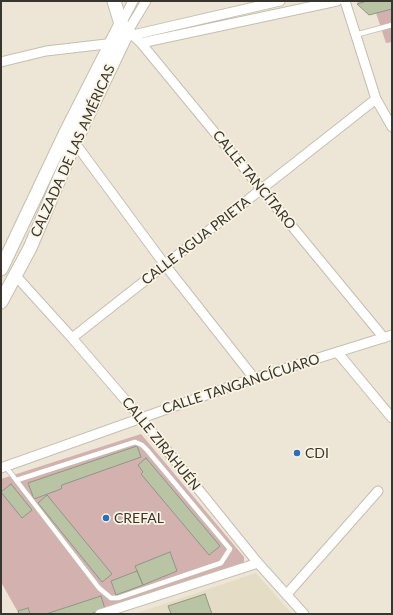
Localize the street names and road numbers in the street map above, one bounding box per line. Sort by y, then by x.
street label: CALZADA DE LAS AMÉRICAS [27,62,119,240]
street label: CALLE TANCÍTARO [209,127,299,233]
street label: CALLE AGUA PRIETA [138,193,254,289]
street label: CALLE TANGANCÍCUARO [160,351,322,417]
street label: CALLE ZIRAHUÉN [118,394,204,494]

